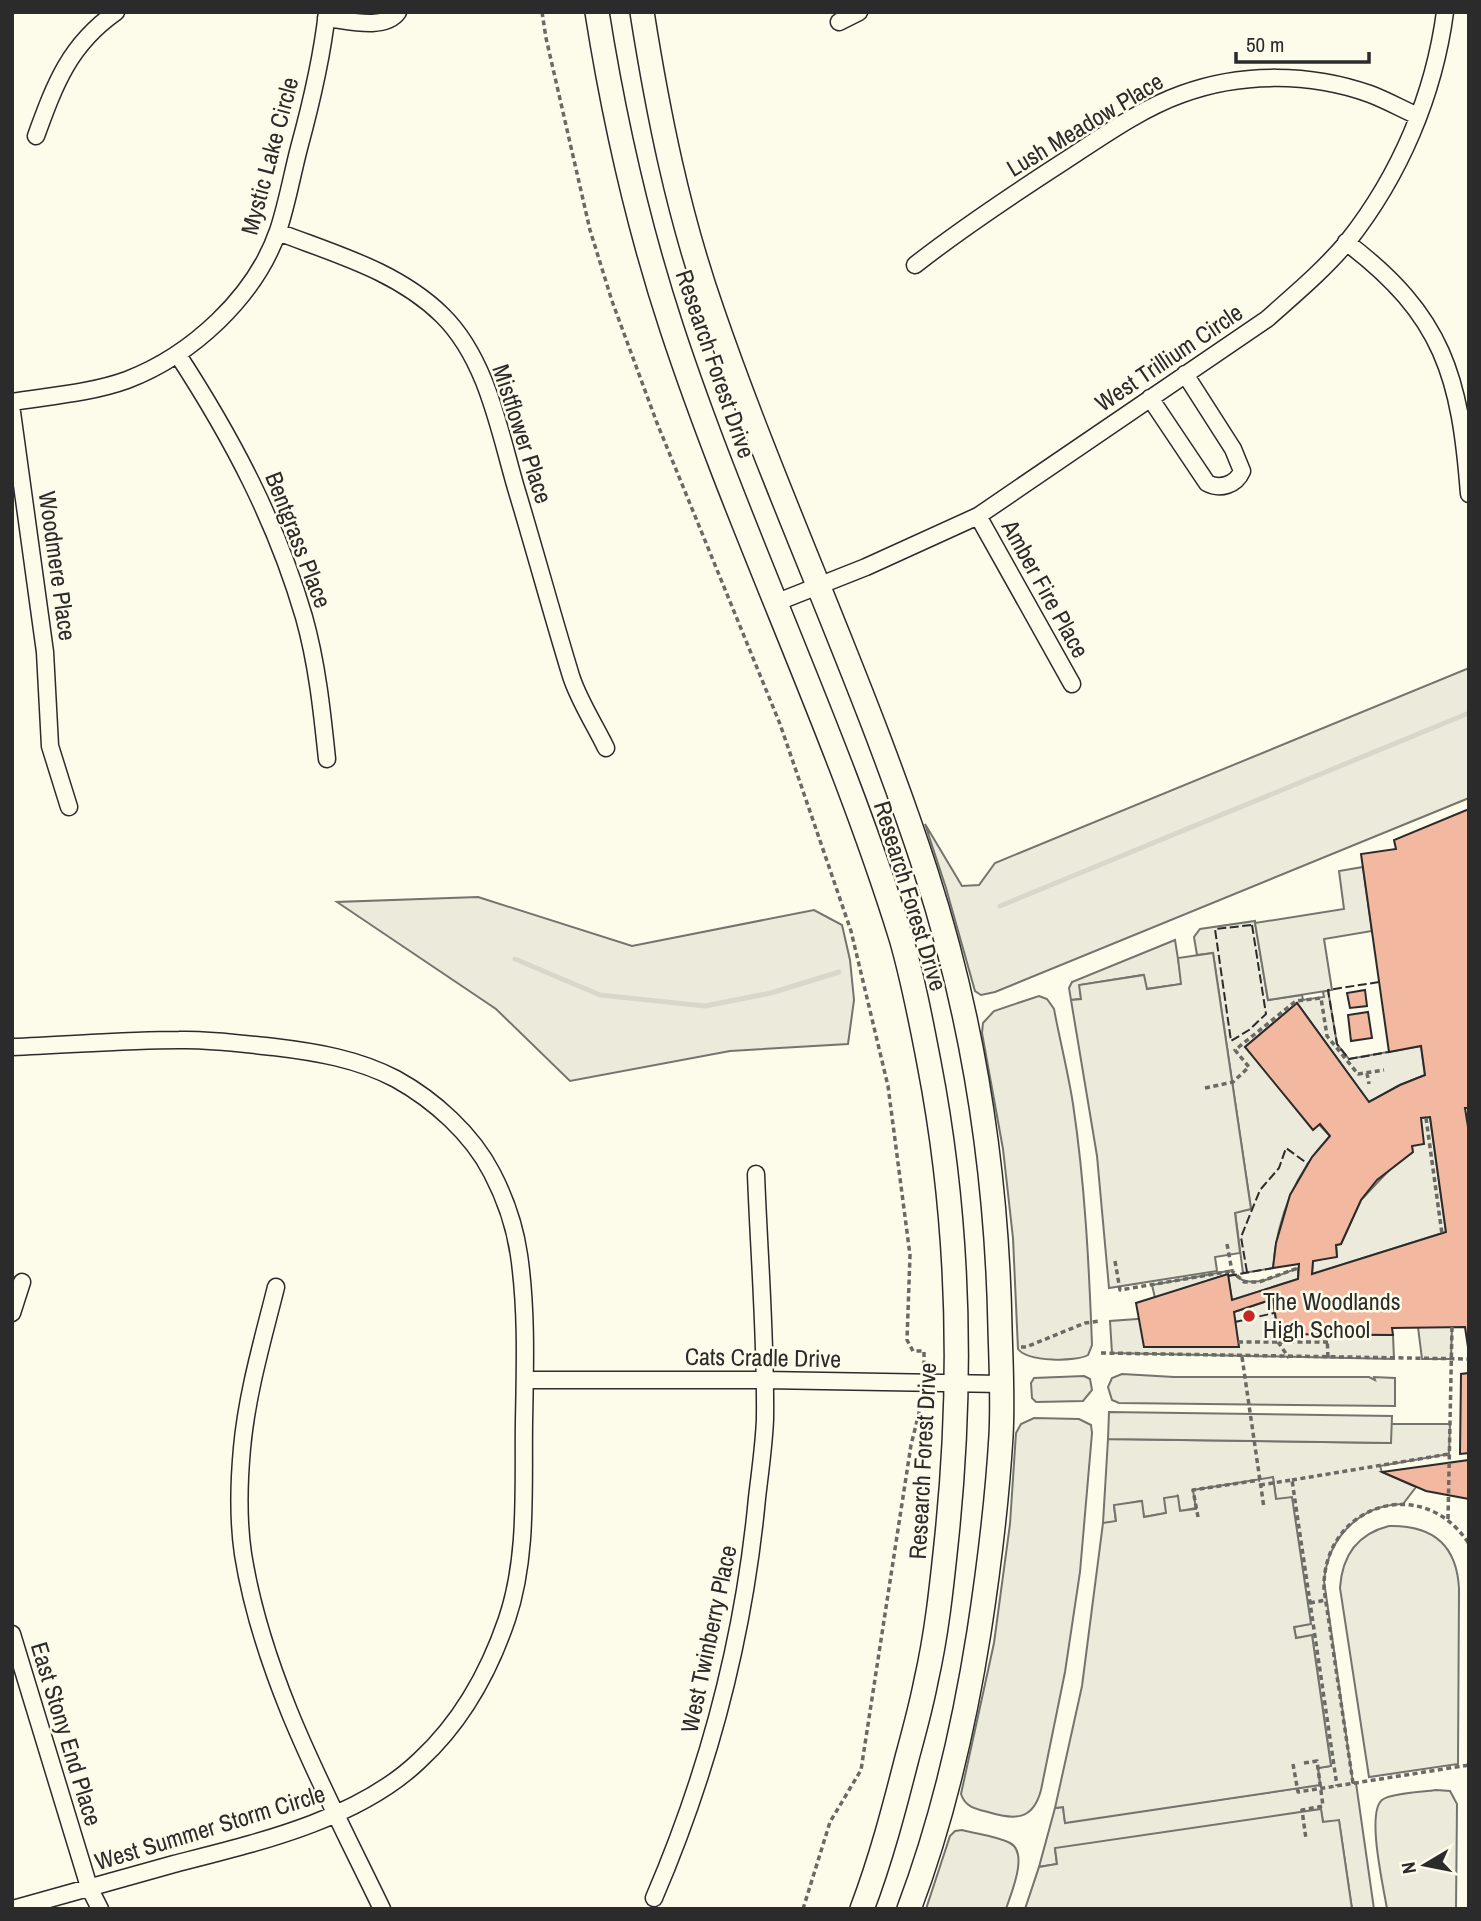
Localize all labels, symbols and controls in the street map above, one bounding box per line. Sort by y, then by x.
scale bar [1236,21,1369,65]
text: 50 m [1246,30,1284,59]
street label: Lush Meadow Place [1000,65,1169,183]
street label: Mystic Lake Circle [233,73,305,238]
street label: Research Forest Drive [669,265,763,462]
street label: West Trillium Circle [1088,296,1248,418]
street label: Mistflower Place [485,360,560,507]
street label: Bentgrass Place [258,467,340,612]
street label: Woodmere Place [32,489,84,643]
street label: Amber Fire Place [994,513,1097,663]
street label: Research Forest Drive [867,797,955,995]
place label: The Woodlands High School [1263,1285,1401,1345]
marker: The Woodlands High School [1241,1308,1257,1324]
street label: Cats Cradle Drive [685,1340,841,1374]
street label: Research Forest Drive [901,1362,943,1560]
street label: West Twinberry Place [673,1542,744,1735]
street label: East Stony End Place [24,1638,110,1829]
street label: West Summer Storm Circle [91,1777,329,1877]
north arrow [1390,1830,1460,1900]
text: N [1394,1860,1422,1876]

